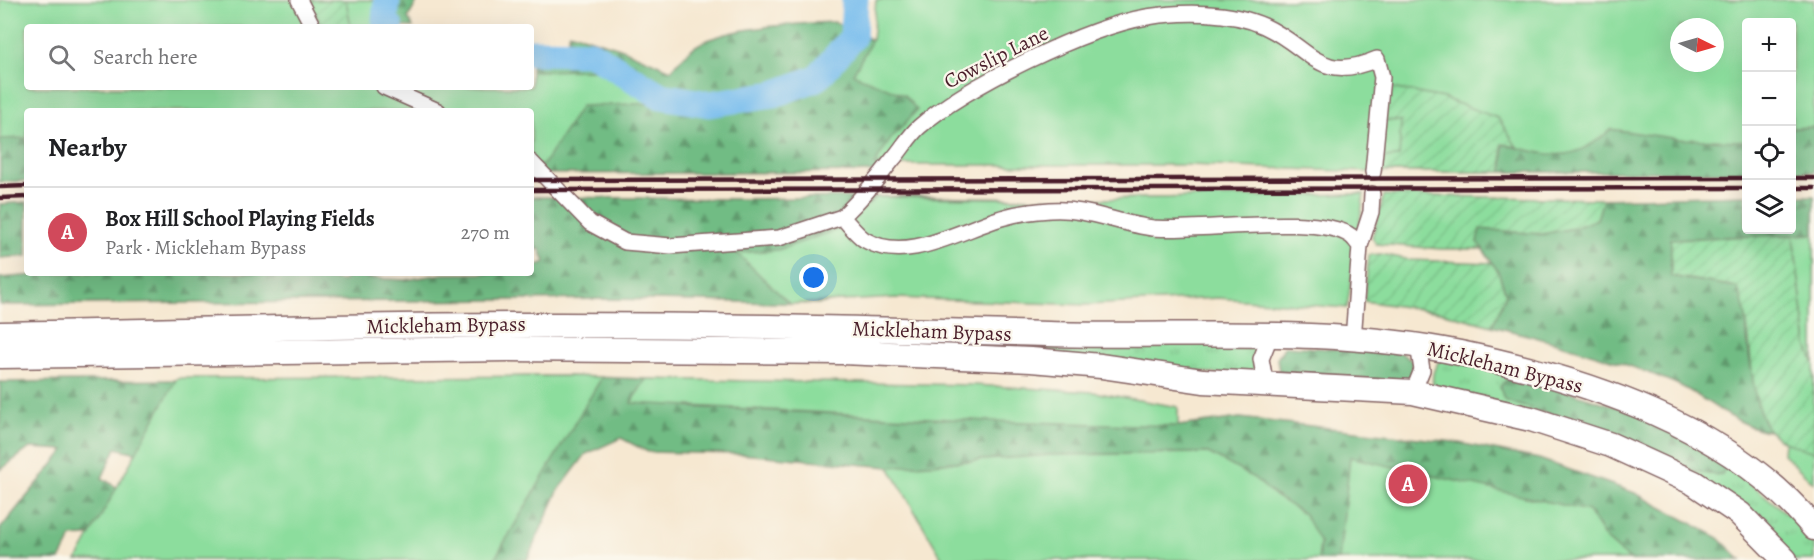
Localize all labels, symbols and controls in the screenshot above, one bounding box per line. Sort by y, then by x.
north arrow [1670,18,1724,72]
map controls [1742,18,1796,234]
button: + [1742,18,1796,72]
street label: Cowslip Lane [939,19,1053,95]
search box [24,24,534,90]
icon: search [45,41,78,74]
text: Search here [93,42,198,72]
button: − [1742,72,1796,126]
button: locate [1742,126,1796,180]
text: Nearby [48,130,127,165]
button: layers [1742,180,1796,234]
text: Box Hill School Playing Fields [105,204,375,234]
text: A [61,219,74,246]
text: 270 m [461,219,510,246]
text: Park · Mickleham Bypass [105,234,306,261]
your location [799,263,828,292]
street label: Mickleham Bypass [366,310,526,340]
street label: Mickleham Bypass [852,314,1012,348]
street label: Mickleham Bypass [1424,334,1586,400]
pin: A [1388,462,1428,506]

